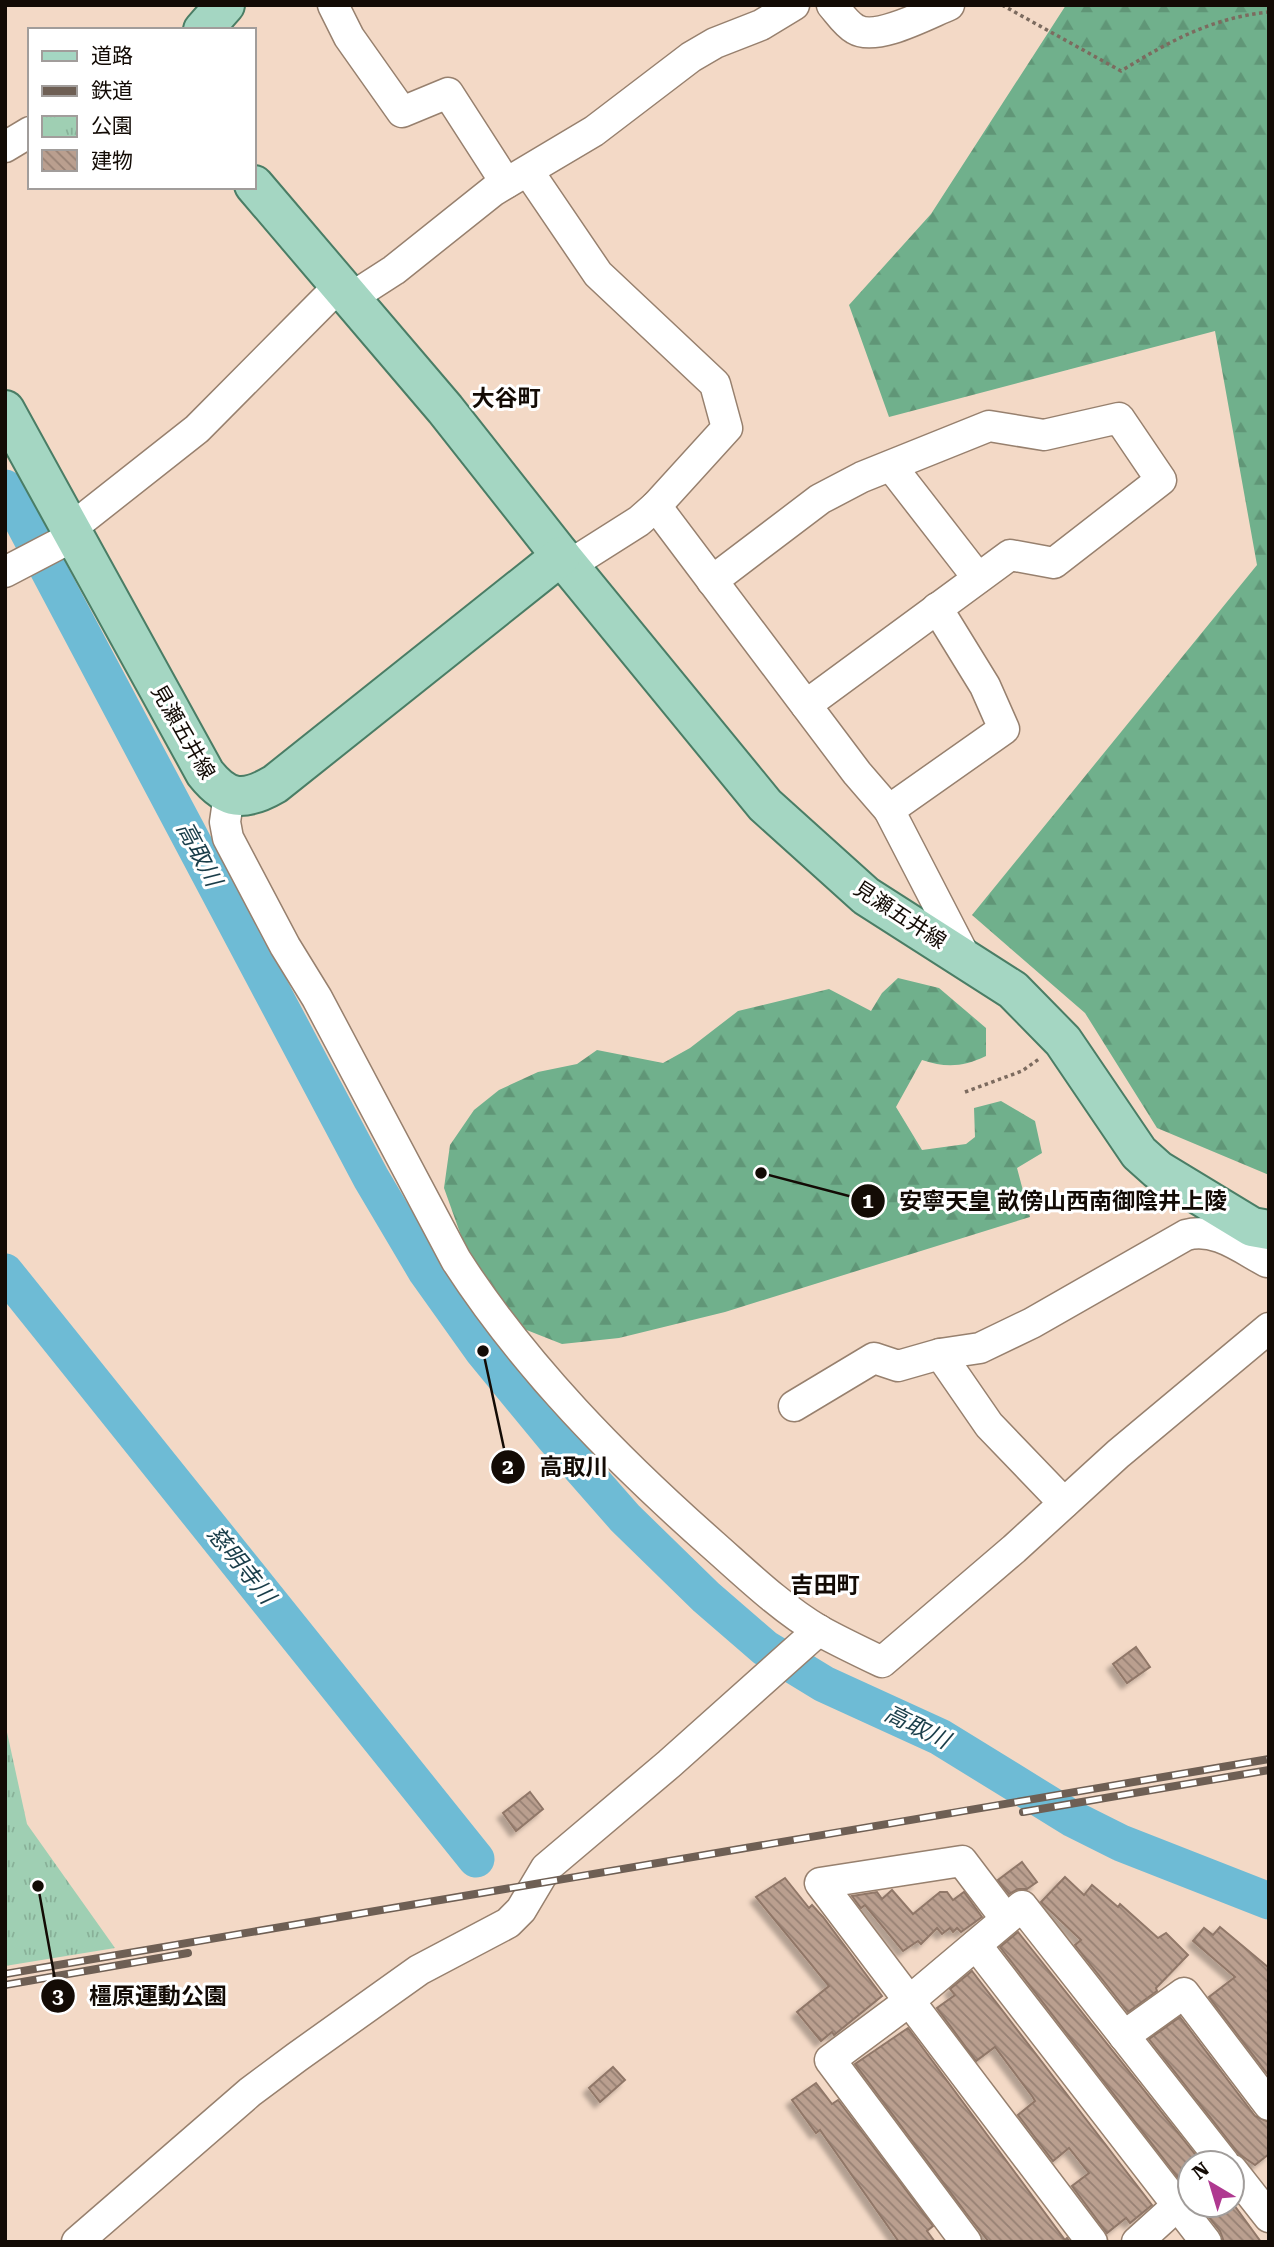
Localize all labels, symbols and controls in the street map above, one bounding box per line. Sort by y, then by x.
legend [28,28,256,189]
text: 道路 [91,44,133,68]
text: 鉄道 [91,79,133,103]
text: 公園 [91,114,133,138]
text: 建物 [91,149,133,173]
district label: 大谷町 [472,385,541,412]
street label: 見瀬五井線 [146,681,220,783]
water label: 高取川 [171,817,229,893]
street label: 見瀬五井線 [849,876,951,954]
callout: 安寧天皇 畝傍山西南御陰井上陵 [850,1179,1241,1223]
text: 安寧天皇 畝傍山西南御陰井上陵 [899,1188,1227,1215]
text: 1 [862,1189,874,1213]
callout: 高取川 [490,1445,622,1489]
text: 高取川 [540,1454,609,1481]
text: 2 [502,1455,514,1479]
water label: 慈明寺川 [202,1521,282,1612]
district label: 吉田町 [791,1572,860,1599]
water label: 高取川 [880,1700,957,1756]
callout: 橿原運動公園 [40,1974,241,2018]
text: 橿原運動公園 [89,1983,227,2010]
text: 3 [52,1984,64,2008]
north arrow [1176,2149,1246,2219]
text: N [1188,2157,1214,2185]

